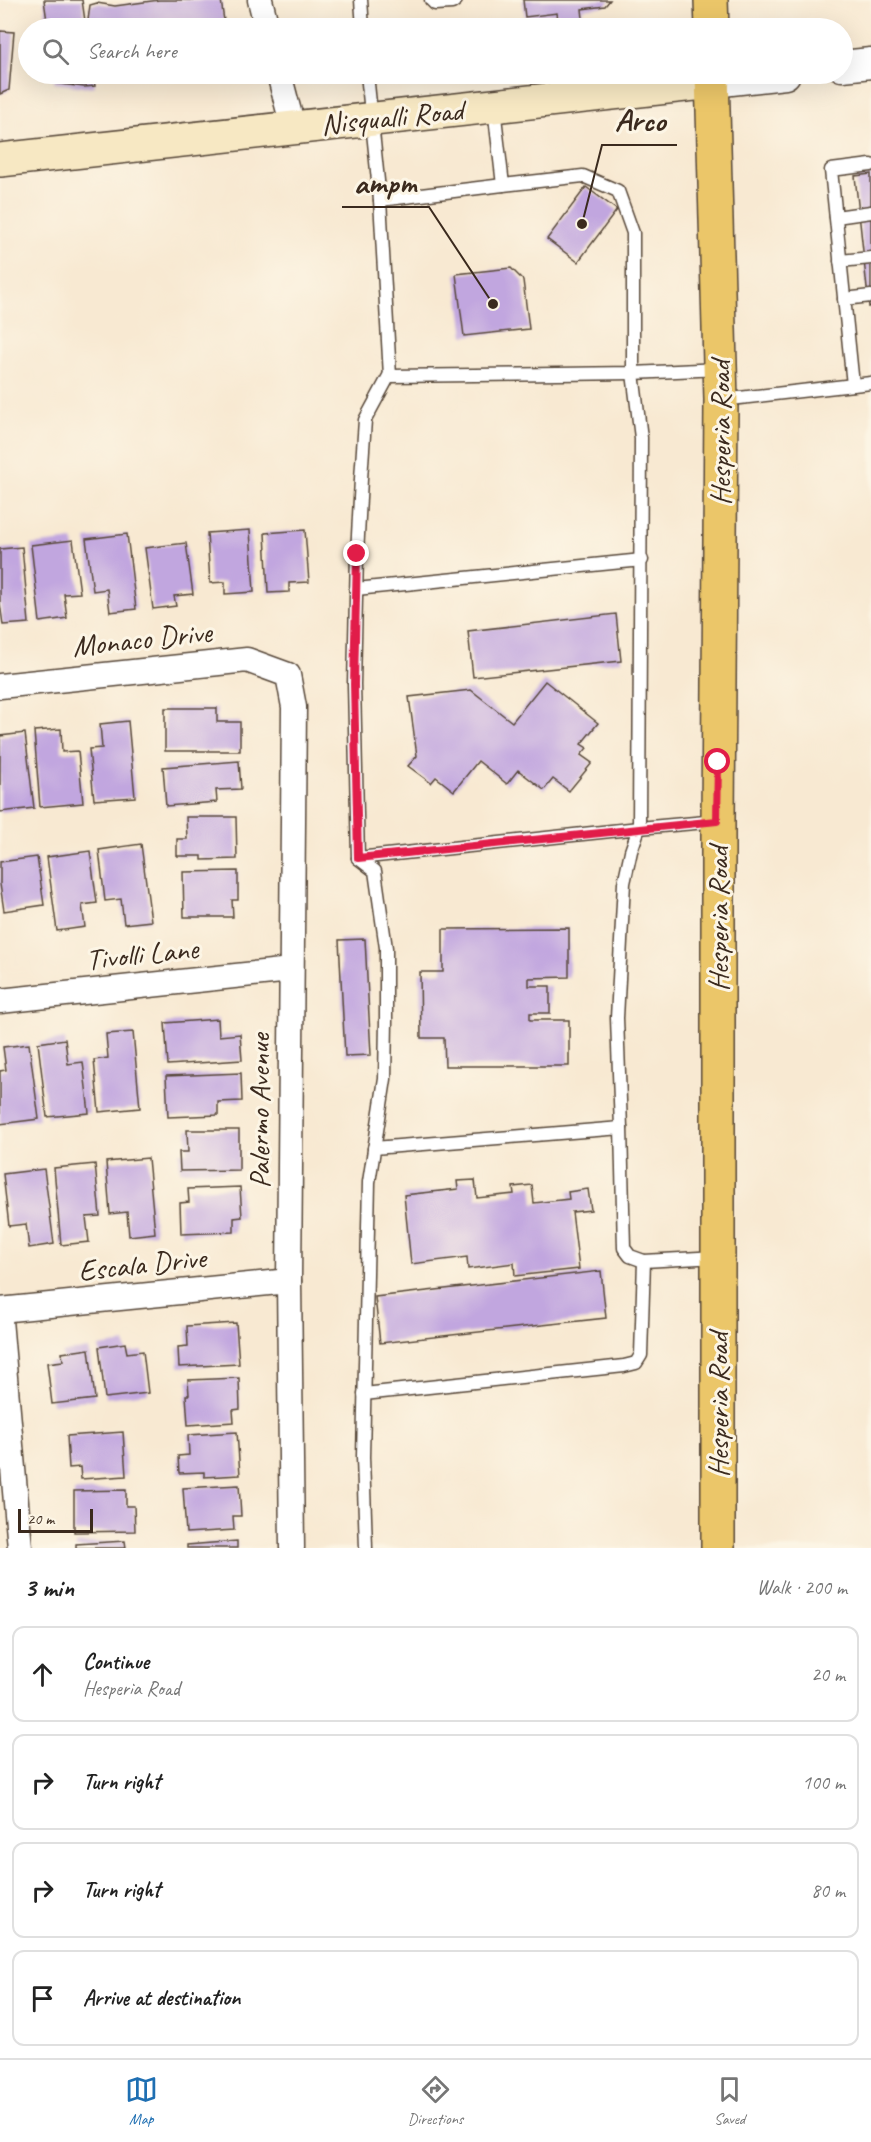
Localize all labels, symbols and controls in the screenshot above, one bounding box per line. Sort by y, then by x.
search box [18,18,853,84]
icon: search [39,35,72,68]
text: Search here [87,37,177,65]
street label: Nisqualli Road [319,90,469,143]
callout: Arco [602,95,677,145]
text: Arco [615,100,668,141]
callout: ampm [342,157,429,207]
text: ampm [354,162,418,203]
street label: Hesperia Road [701,356,739,506]
route end [343,540,369,566]
street label: Monaco Drive [70,613,216,665]
route start [704,748,730,774]
street label: Hesperia Road [699,842,737,992]
street label: Tivolli Lane [84,929,202,979]
street label: Palermo Avenue [240,1031,278,1189]
street label: Escala Drive [76,1238,210,1290]
street label: Hesperia Road [699,1328,737,1478]
scale bar [18,1506,93,1534]
text: 20 m [27,1509,54,1529]
text: 3 min [24,1571,74,1604]
text: Walk · 200 m [757,1575,847,1600]
text: Continue [83,1648,149,1676]
icon: ahead [26,1658,59,1691]
text: 20 m [811,1662,845,1687]
text: Hesperia Road [83,1676,180,1701]
icon: right [26,1766,59,1799]
text: Turn right [83,1768,160,1796]
text: 100 m [802,1770,845,1795]
icon: right [26,1874,59,1907]
text: Turn right [83,1876,160,1904]
text: 80 m [811,1878,845,1903]
icon: arrive [26,1982,59,2015]
text: Arrive at destination [83,1984,240,2012]
tab: Map [125,2073,158,2129]
tab: Directions [408,2073,463,2129]
tab: Saved [713,2073,746,2129]

